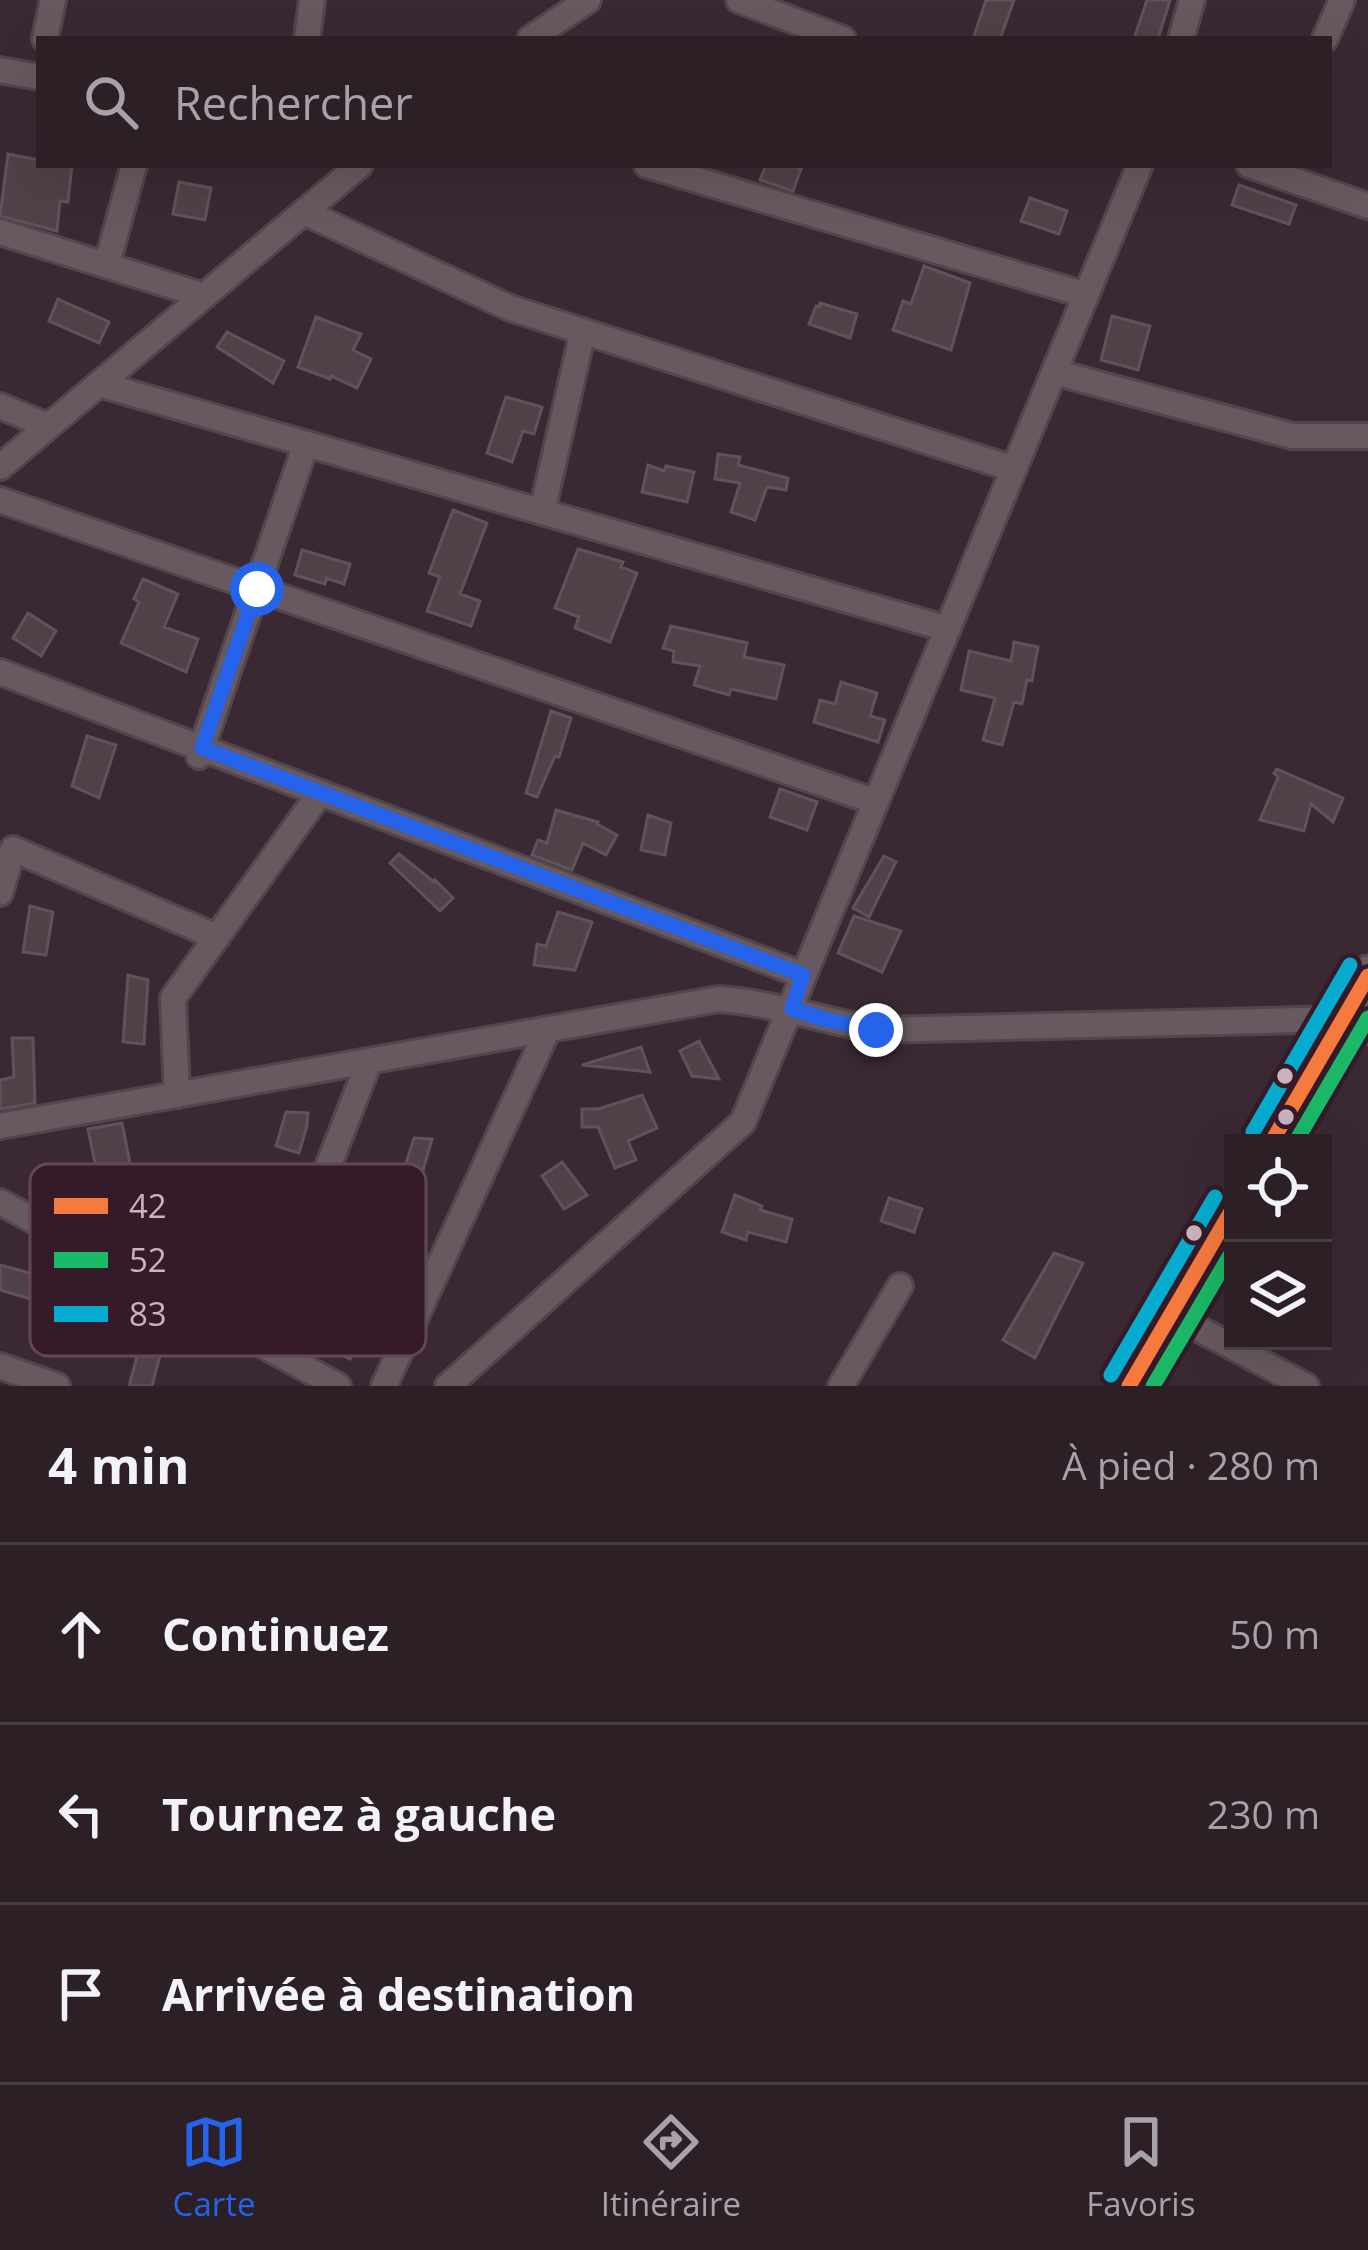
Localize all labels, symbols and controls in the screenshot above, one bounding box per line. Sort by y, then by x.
search box [36,36,1332,168]
icon: search [78,69,144,135]
text: Rechercher [174,72,413,133]
route start [230,562,284,616]
route end [849,1003,903,1057]
unlabelled marker [1274,1065,1296,1087]
unlabelled marker [1275,1106,1297,1128]
map controls [1224,1134,1332,1350]
button: locate [1224,1134,1332,1242]
legend [30,1164,426,1356]
text: 42 [129,1183,167,1228]
unlabelled marker [1183,1222,1205,1244]
text: 52 [129,1237,167,1282]
button: layers [1224,1242,1332,1350]
text: 83 [129,1291,167,1336]
text: 4 min [48,1429,190,1499]
text: À pied · 280 m [1062,1438,1320,1491]
icon: ahead [48,1601,114,1667]
text: Continuez [162,1603,389,1664]
text: 50 m [1229,1607,1320,1660]
icon: left [48,1781,114,1847]
text: Tournez à gauche [162,1783,556,1844]
text: 230 m [1207,1787,1320,1840]
icon: arrive [48,1961,114,2027]
text: Arrivée à destination [162,1963,635,2024]
tab: Carte [173,2109,256,2226]
tab: Itinéraire [601,2109,741,2226]
tab: Favoris [1086,2109,1195,2226]

